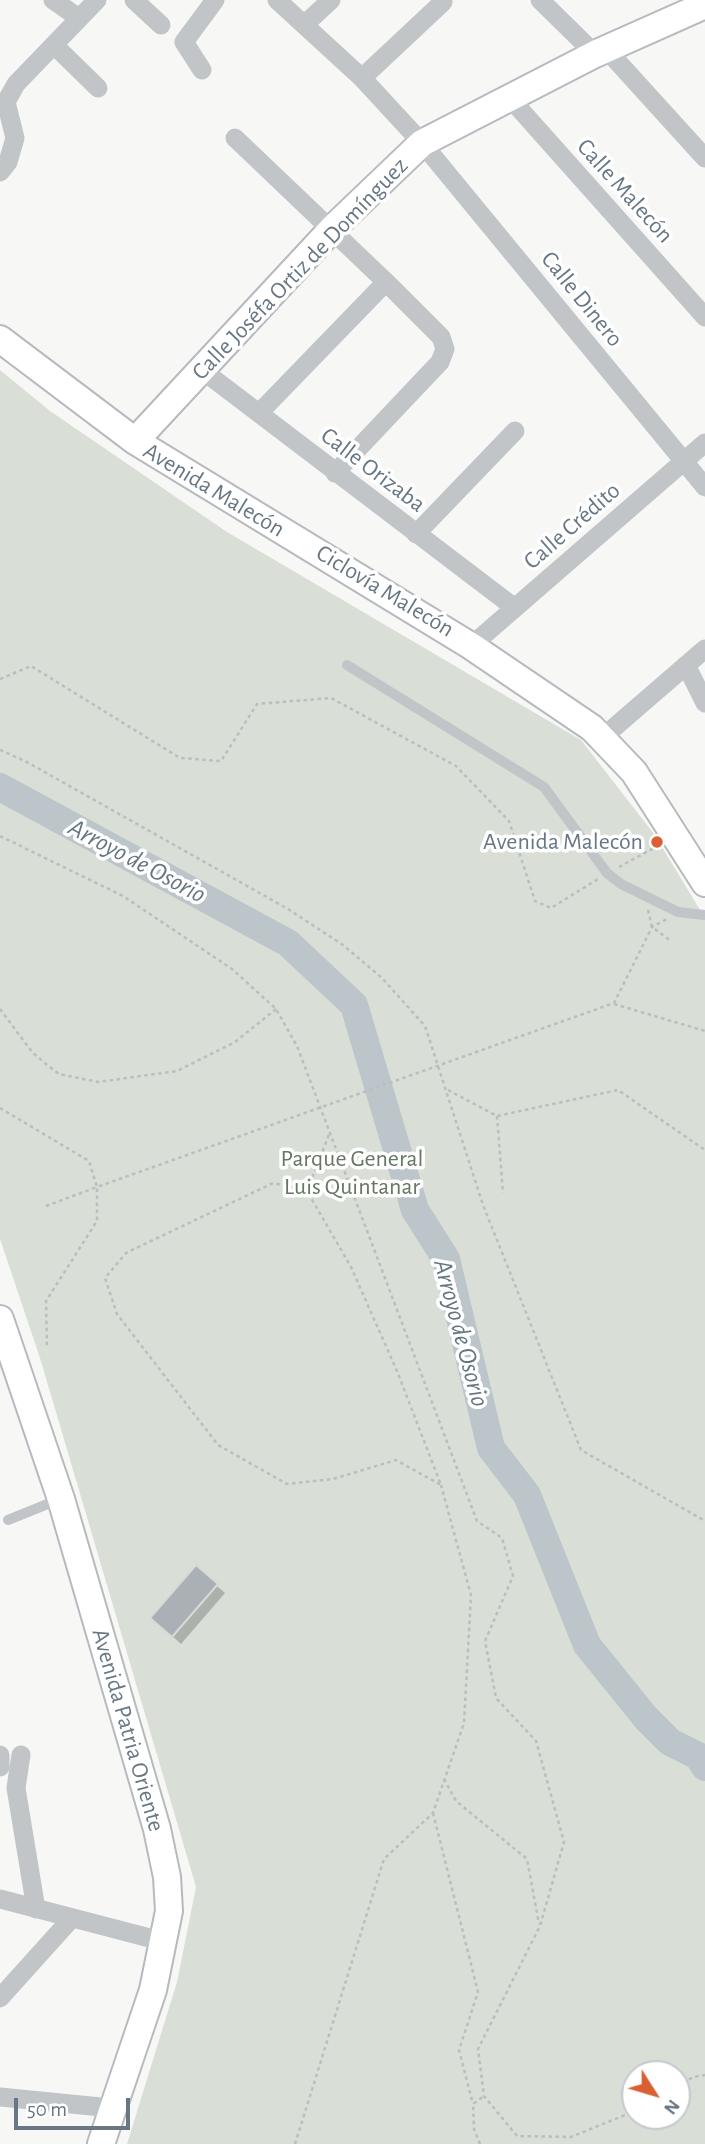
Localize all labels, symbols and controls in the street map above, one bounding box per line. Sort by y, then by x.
street label: Calle Malecón [571,133,679,249]
street label: Calle Joséfa Ortiz de Domínguez [186,152,414,386]
street label: Calle Dinero [535,245,629,353]
street label: Calle Orizaba [315,421,431,519]
street label: Avenida Malecón [138,436,290,544]
street label: Calle Crédito [518,476,626,576]
street label: Ciclovía Malecón [311,539,459,643]
water label: Arroyo de Osorio [63,812,211,910]
place label: Avenida Malecón [483,828,643,856]
marker: Avenida Malecón [649,834,665,850]
park label: Parque General Luis Quintanar [281,1145,423,1201]
water label: Arroyo de Osorio [426,1256,496,1410]
street label: Avenida Patria Oriente [85,1625,171,1835]
north arrow [621,2060,691,2130]
scale bar [18,2084,133,2128]
text: N [660,2096,683,2118]
text: 50 m [27,2099,67,2120]

